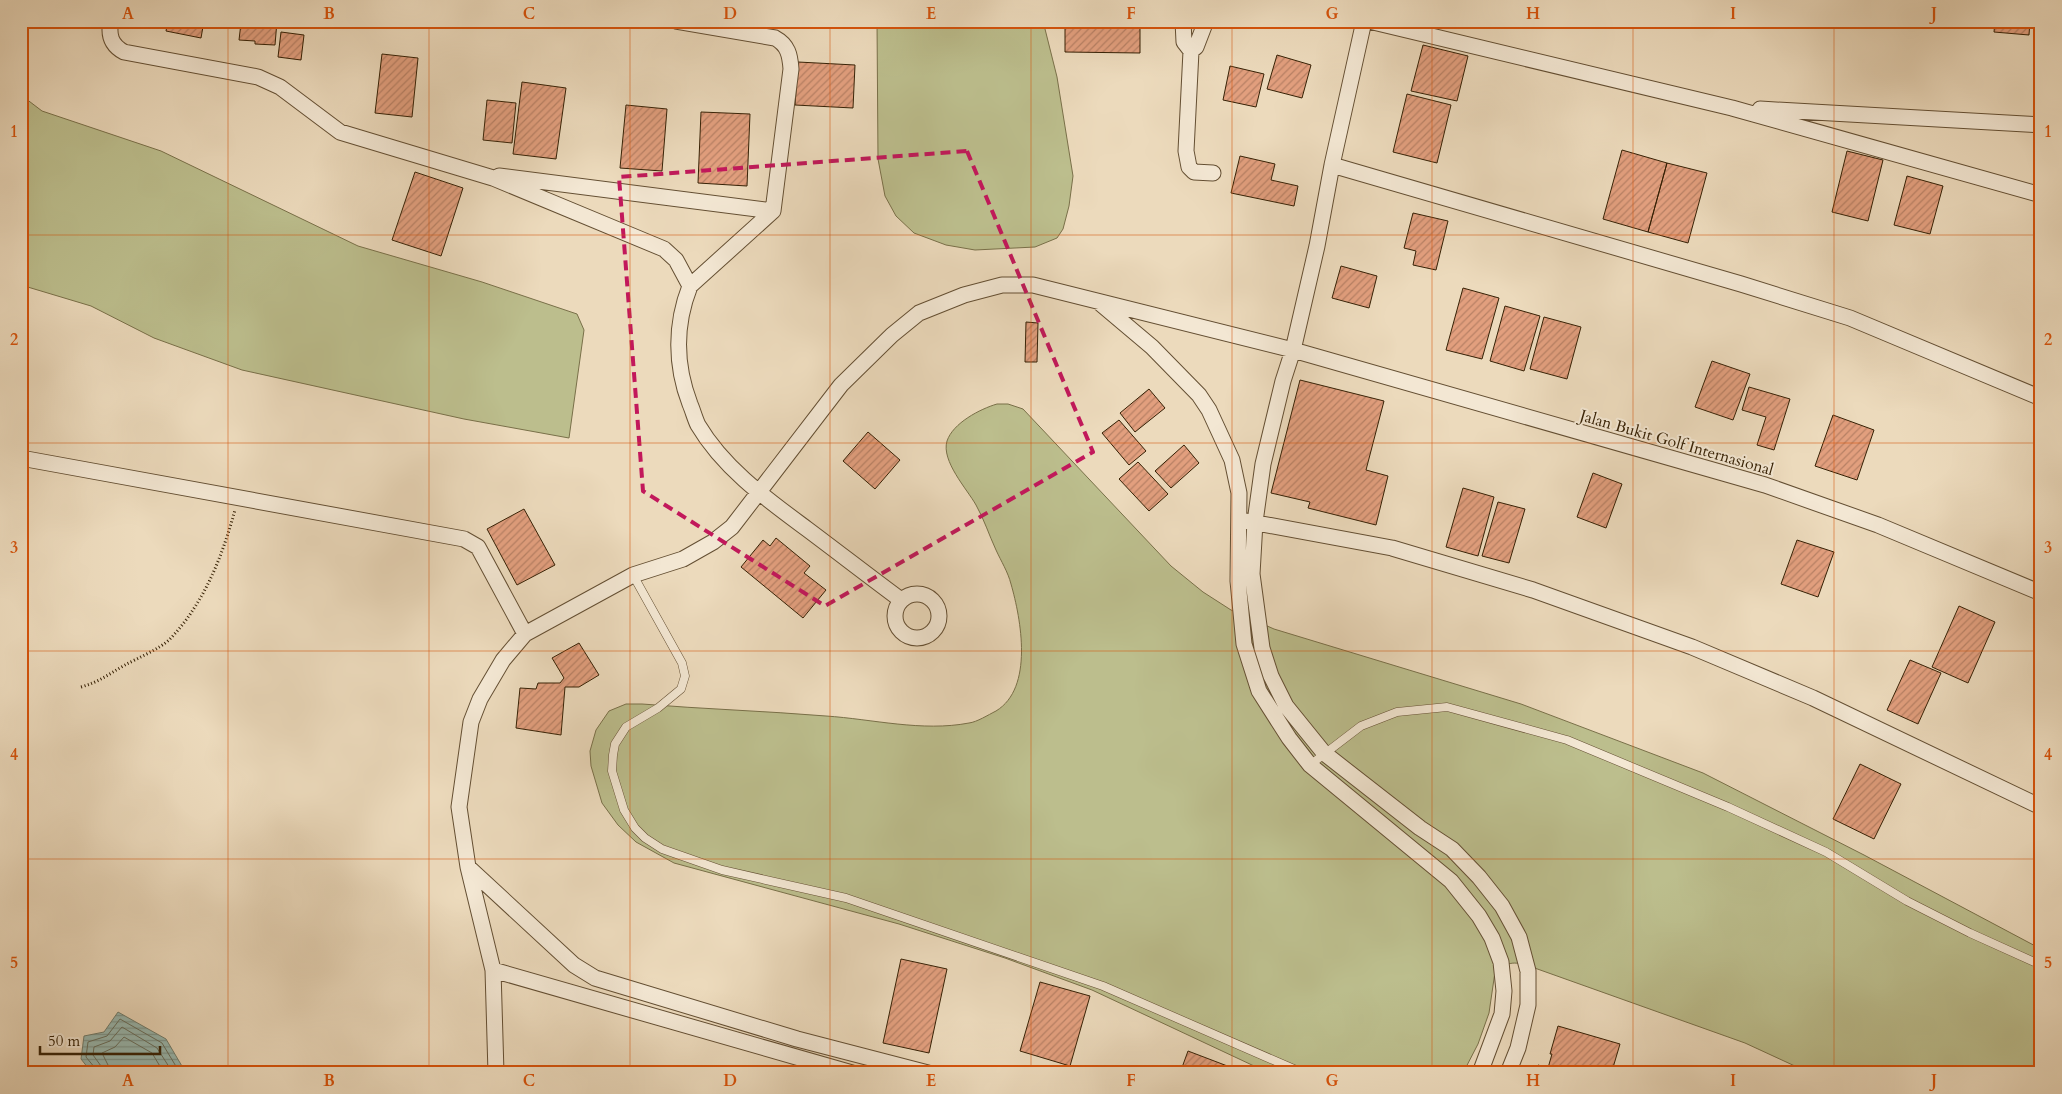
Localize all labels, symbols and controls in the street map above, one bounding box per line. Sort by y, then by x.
text: A [122,3,134,25]
text: B [323,3,335,25]
text: C [523,3,535,25]
text: D [723,3,737,25]
text: E [926,3,936,25]
text: F [1126,3,1136,25]
text: G [1325,3,1339,25]
text: H [1526,3,1540,25]
text: I [1730,3,1736,25]
text: J [1929,3,1937,25]
text: 1 [10,121,18,143]
text: 1 [2044,121,2052,143]
text: 2 [10,329,18,351]
text: 2 [2044,329,2052,351]
street label: Jalan Bukit Golf Internasional [1575,404,1776,481]
text: 3 [10,537,18,559]
text: 3 [2044,537,2052,559]
text: 4 [10,744,18,766]
text: 4 [2044,744,2052,766]
text: 5 [10,952,18,974]
text: 5 [2044,952,2052,974]
scale bar [40,1024,160,1056]
text: 50 m [48,1031,80,1051]
text: A [122,1070,134,1092]
text: B [323,1070,335,1092]
text: C [523,1070,535,1092]
text: D [723,1070,737,1092]
text: E [926,1070,936,1092]
text: F [1126,1070,1136,1092]
text: G [1325,1070,1339,1092]
text: H [1526,1070,1540,1092]
text: I [1730,1070,1736,1092]
text: J [1929,1070,1937,1092]

